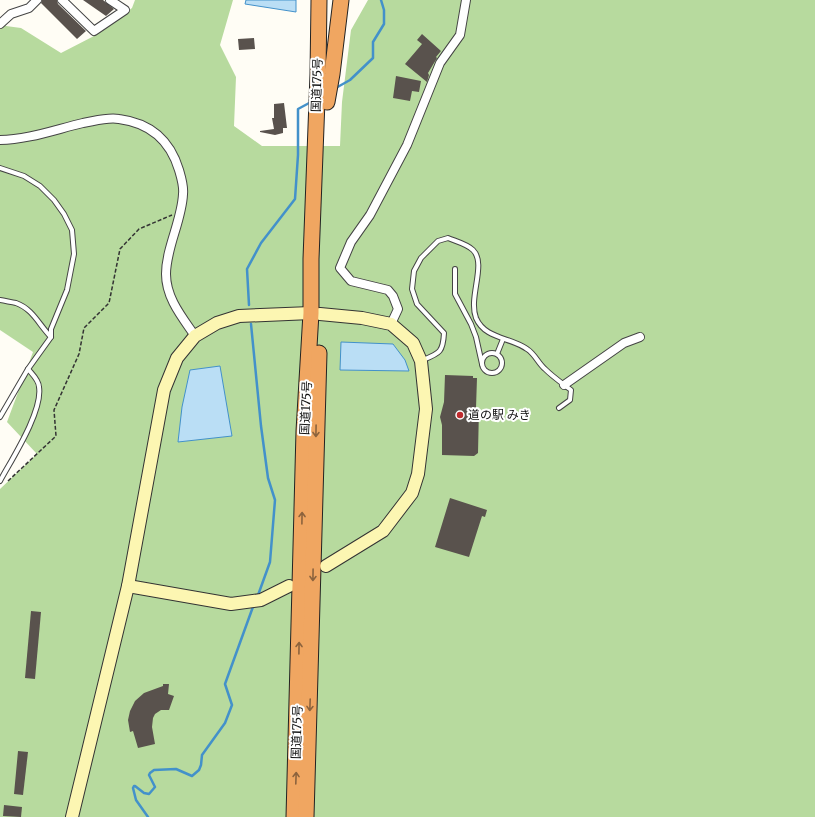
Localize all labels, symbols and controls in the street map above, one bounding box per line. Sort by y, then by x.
street label: 国道175号 [308,58,325,112]
street label: 国道175号 [297,381,314,435]
place label: 道の駅 みき [468,407,531,422]
marker: 道の駅 みき [455,410,465,420]
one-way arrow [312,424,320,437]
one-way arrow [298,512,306,525]
one-way arrow [309,568,317,581]
one-way arrow [295,642,303,655]
one-way arrow [306,698,313,711]
street label: 国道175号 [288,705,305,759]
one-way arrow [292,772,299,785]

